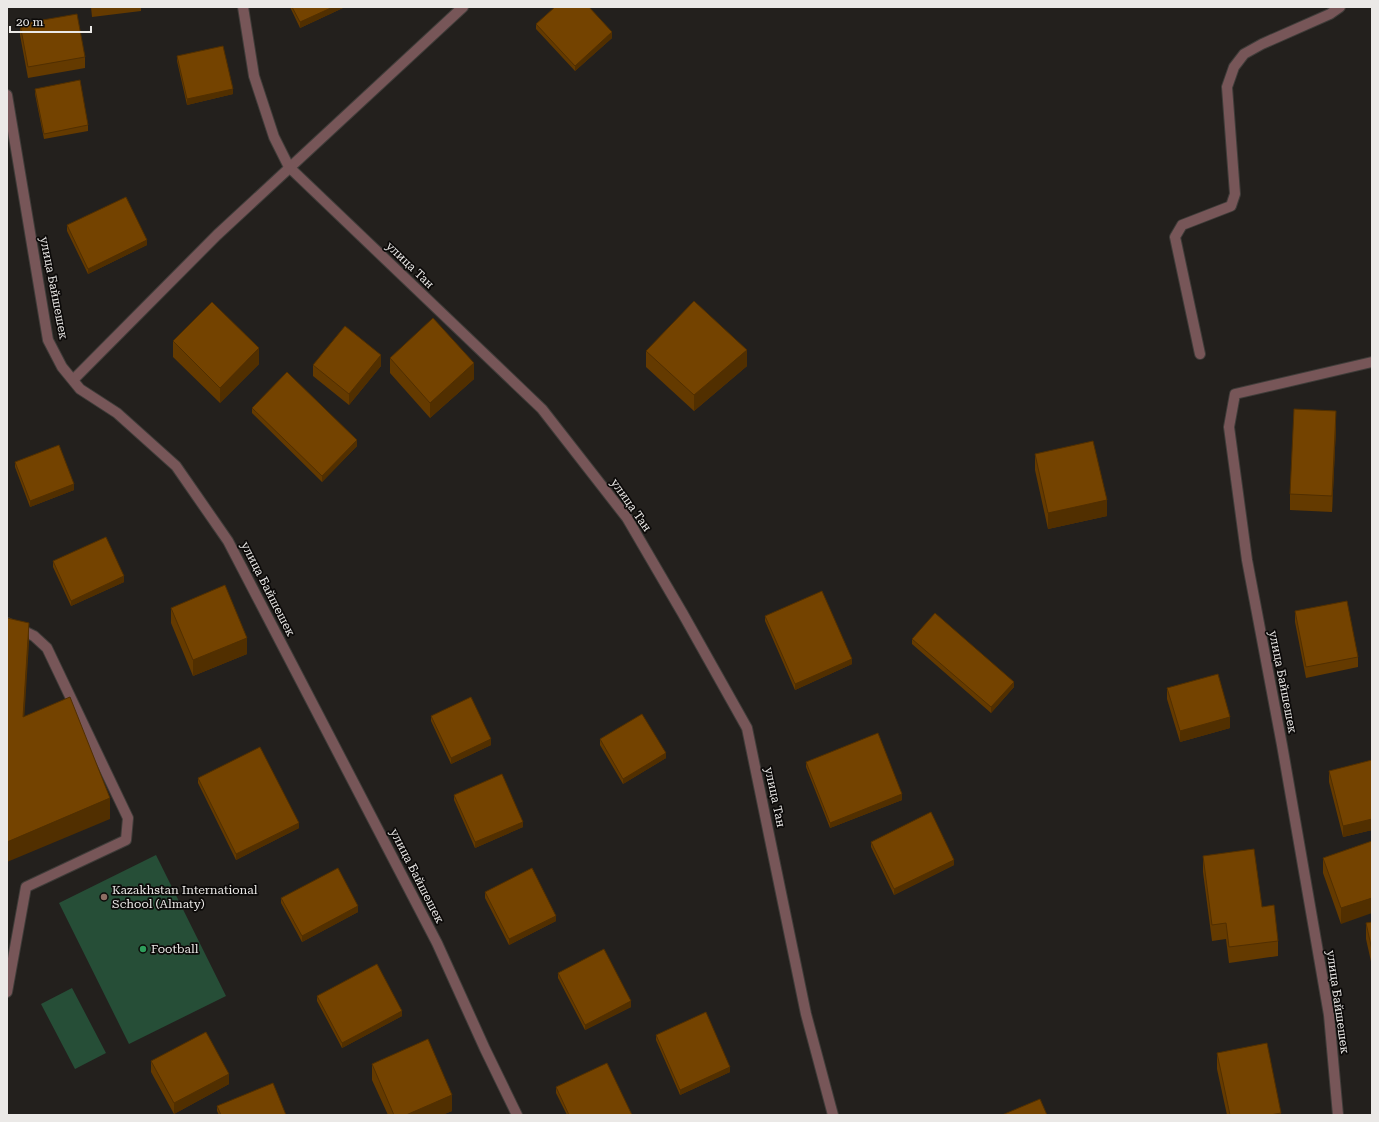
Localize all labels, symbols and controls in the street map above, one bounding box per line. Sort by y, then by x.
scale bar [10,8,91,34]
text: 20 m [16,15,43,29]
street label: улица Байшешек [37,235,71,341]
street label: улица Тан [383,239,437,291]
street label: улица Тан [608,476,654,534]
street label: улица Байшешек [238,539,298,639]
street label: улица Байшешек [1266,629,1300,735]
street label: улица Тан [762,766,788,829]
street label: улица Байшешек [387,826,447,926]
place label: Kazakhstan International School (Almaty) [112,883,258,911]
marker: Kazakhstan International School (Almaty) [99,892,109,902]
place label: Football [151,942,199,956]
marker: Football [138,944,148,954]
street label: улица Байшешек [1324,949,1352,1055]

